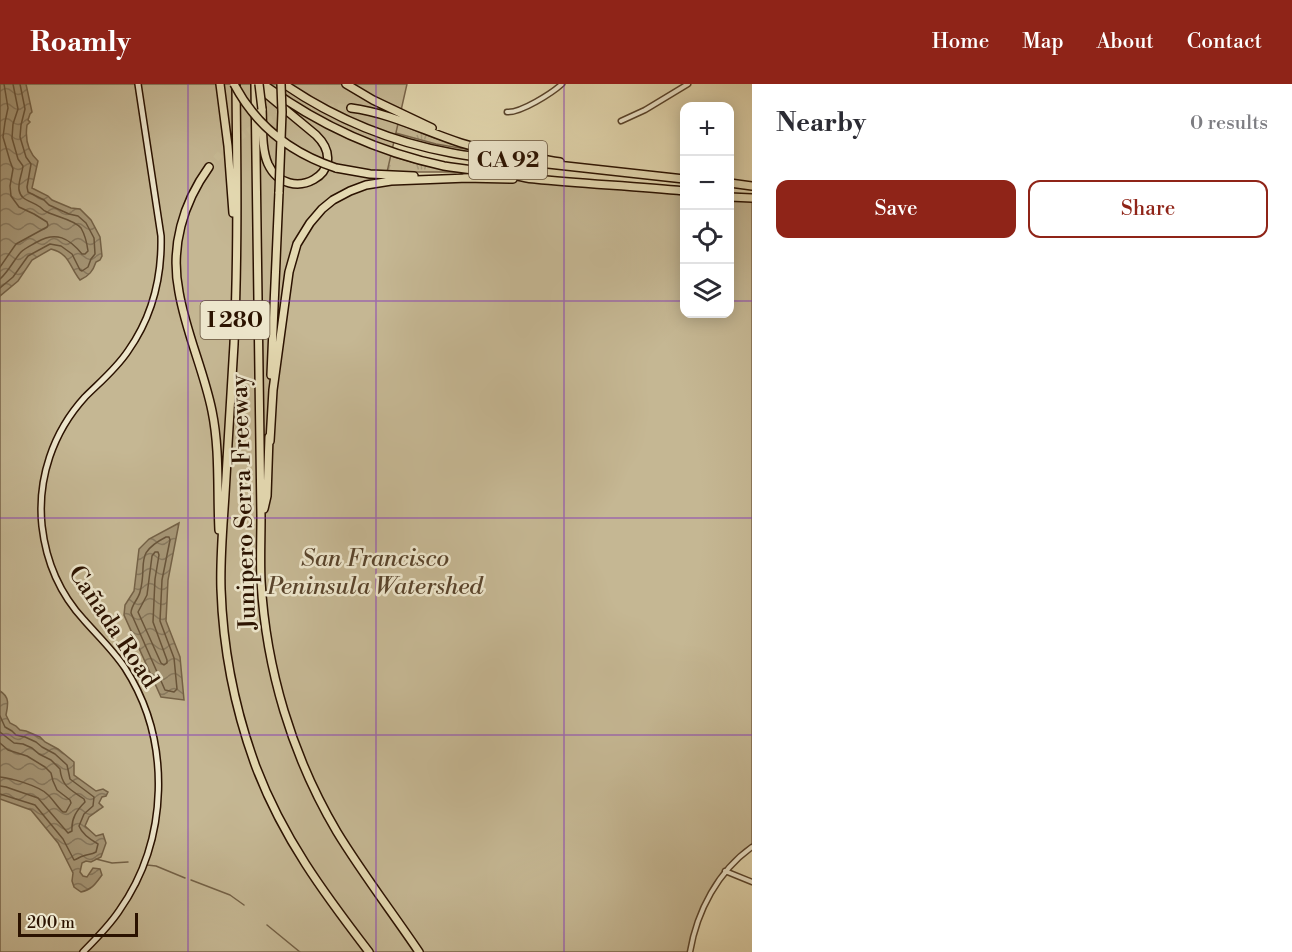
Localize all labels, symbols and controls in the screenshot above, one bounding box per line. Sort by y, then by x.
text: Roamly [30,25,131,60]
text: Home [932,29,989,55]
text: Map [1022,29,1064,55]
text: About [1097,29,1154,55]
text: Contact [1187,29,1262,55]
map controls [680,102,734,318]
button: + [680,102,734,156]
text: Nearby [776,107,866,139]
text: 0 results [1190,111,1268,136]
road number: CA 92 [469,141,547,179]
button: − [680,156,734,210]
button: Save [776,180,1016,238]
button: Share [1028,180,1268,238]
button: locate [680,210,734,264]
button: layers [680,264,734,318]
road number: I 280 [200,301,270,339]
street label: Junipero Serra Freeway [225,374,263,631]
park label: San Francisco Peninsula Watershed [266,544,484,602]
street label: Cañada Road [61,560,165,694]
scale bar [18,910,138,938]
text: 200 m [27,913,75,933]

